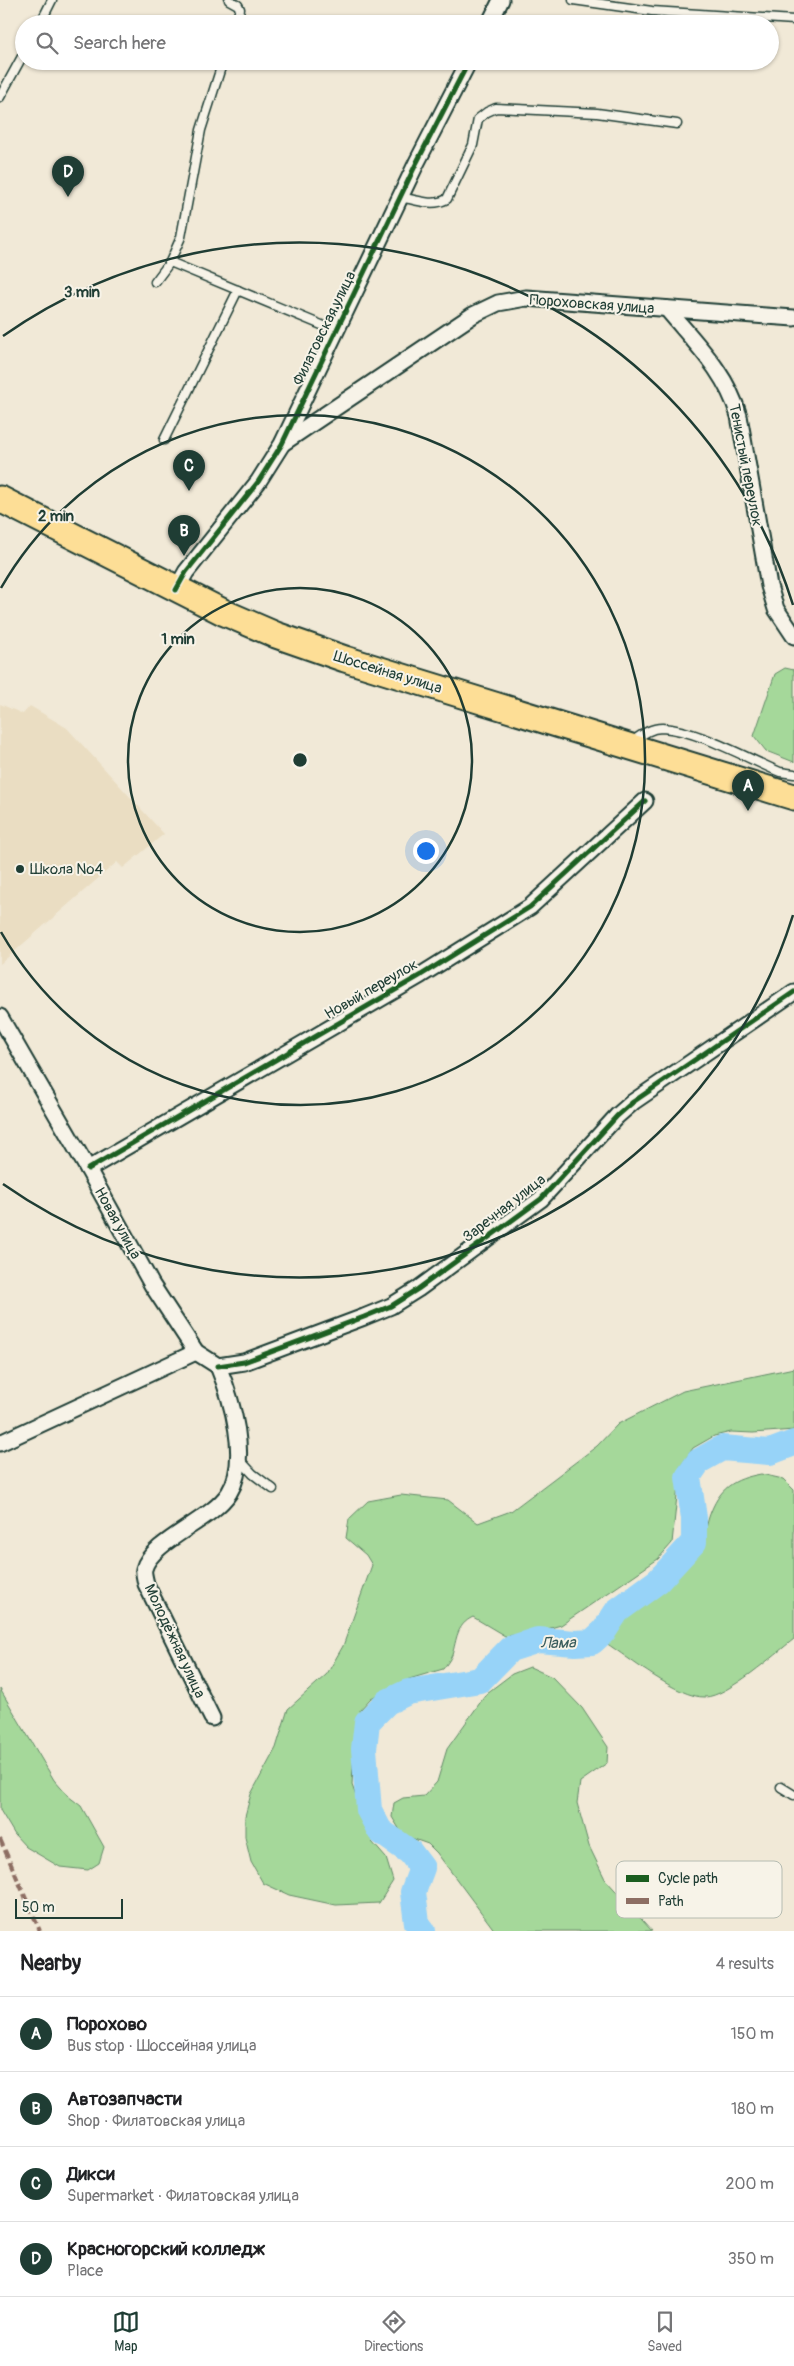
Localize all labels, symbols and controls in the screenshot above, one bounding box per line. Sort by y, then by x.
search box [15,15,779,70]
icon: search [33,29,61,57]
text: Search here [73,31,166,55]
pin: D [52,156,84,197]
street label: Филатовская улица [289,268,360,388]
text: 3 min [64,283,100,302]
street label: Пороховская улица [529,291,655,318]
street label: Тенистый переулок [724,402,767,528]
pin: C [173,450,205,491]
text: 2 min [38,507,74,526]
pin: B [168,515,200,556]
text: 1 min [161,630,195,649]
street label: Шоссейная улица [331,647,444,698]
centre of rings [291,751,309,769]
pin: A [732,770,764,811]
your location [413,838,439,864]
place label: Школа №4 [30,860,103,879]
marker: Школа №4 [14,863,26,875]
street label: Новый переулок [321,955,422,1024]
street label: Заречная улица [459,1170,550,1247]
street label: Новая улица [90,1184,145,1263]
street label: Молодёжная улица [140,1581,209,1701]
water label: Лама [540,1633,577,1653]
legend [616,1861,782,1918]
text: Cycle path [658,1870,718,1887]
text: Path [658,1893,683,1910]
scale bar [15,1896,122,1919]
text: 50 m [22,1899,55,1916]
text: Nearby [20,1950,81,1977]
text: 4 results [716,1954,774,1974]
text: Порохово [67,2012,147,2036]
text: A [31,2024,41,2044]
text: 150 m [730,2024,774,2044]
text: Bus stop · Шоссейная улица [67,2036,257,2056]
text: Автозапчасти [67,2087,182,2111]
text: B [31,2099,41,2119]
text: 180 m [731,2099,774,2119]
text: Shop · Филатовская улица [67,2111,245,2131]
text: Дикси [67,2162,115,2186]
text: C [31,2174,41,2194]
text: 200 m [726,2174,774,2194]
text: Supermarket · Филатовская улица [67,2186,299,2206]
text: Красногорский колледж [67,2237,265,2261]
text: D [31,2249,41,2269]
text: 350 m [728,2249,774,2269]
text: Place [67,2261,103,2281]
tab: Map [112,2308,140,2355]
tab: Directions [364,2308,423,2355]
tab: Saved [647,2308,682,2355]

